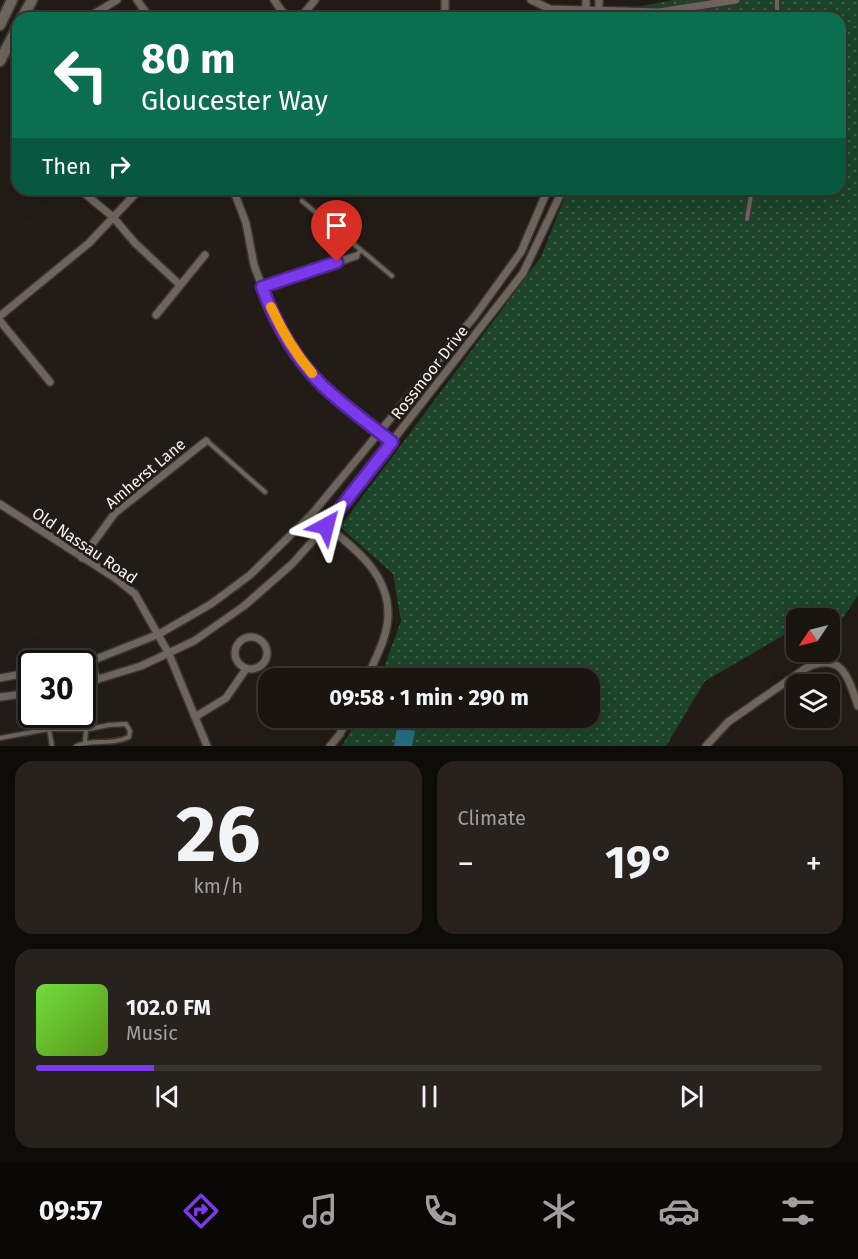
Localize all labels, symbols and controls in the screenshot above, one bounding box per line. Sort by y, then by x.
text: 80 m [141,34,235,84]
icon: left [42,36,120,114]
text: Gloucester Way [141,85,328,117]
icon: right [103,150,136,183]
text: Then [42,153,91,180]
pin [311,200,362,262]
icon: arrive [320,209,353,242]
street label: Rossmoor Drive [387,322,472,423]
street label: Amherst Lane [101,434,189,512]
position arrow [294,494,358,558]
street label: Old Nassau Road [29,503,141,588]
north arrow [786,608,840,662]
map controls [786,608,840,728]
speed limit sign: 30 [18,650,96,728]
button: layers [786,674,840,728]
text: 09:58 · 1 min · 290 m [329,684,529,711]
text: 26 [176,788,260,882]
text: Climate [458,806,526,830]
text: 19° [605,836,675,890]
text: − [458,844,474,884]
text: + [806,844,822,884]
text: km/h [194,874,243,898]
text: 102.0 FM [126,994,211,1021]
text: Music [126,1021,178,1045]
icon: previous [151,1080,184,1113]
icon: pause [413,1080,446,1113]
icon: next [675,1080,708,1113]
icon: directions [180,1190,222,1232]
icon: music [299,1190,341,1232]
icon: phone [419,1190,461,1232]
icon: climate [538,1190,580,1232]
icon: car [658,1190,700,1232]
icon: filters [777,1190,819,1232]
text: 09:57 [39,1195,102,1227]

